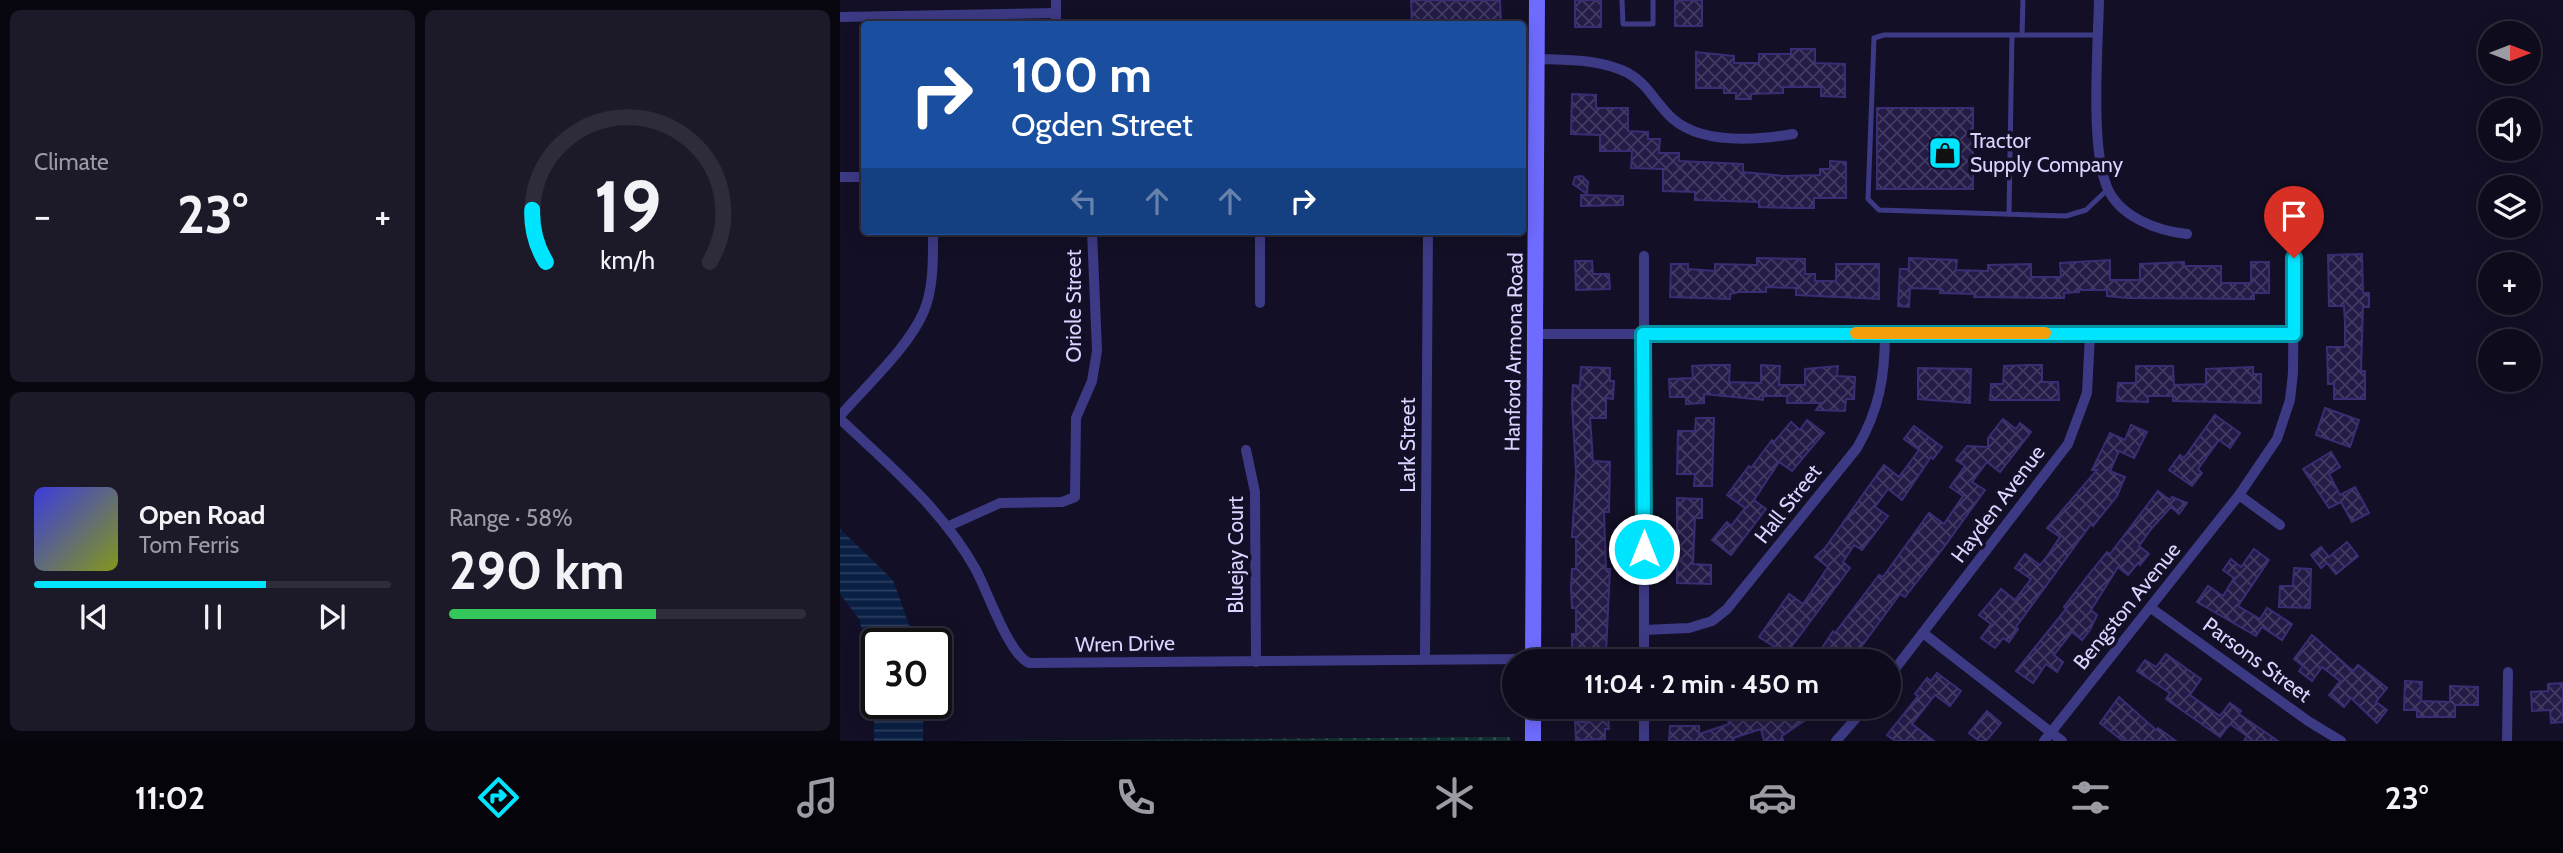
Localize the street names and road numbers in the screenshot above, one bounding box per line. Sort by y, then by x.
street label: Oriole Street [1061,250,1086,362]
street label: Hanford Armona Road [1499,252,1528,452]
street label: Lark Street [1395,397,1420,493]
street label: Hayden Avenue [1945,440,2050,567]
street label: Hall Street [1749,459,1826,548]
street label: Bluejay Court [1223,496,1249,614]
street label: Bengston Avenue [2068,537,2185,674]
street label: Parsons Street [2198,612,2316,707]
street label: Wren Drive [1075,630,1175,657]

